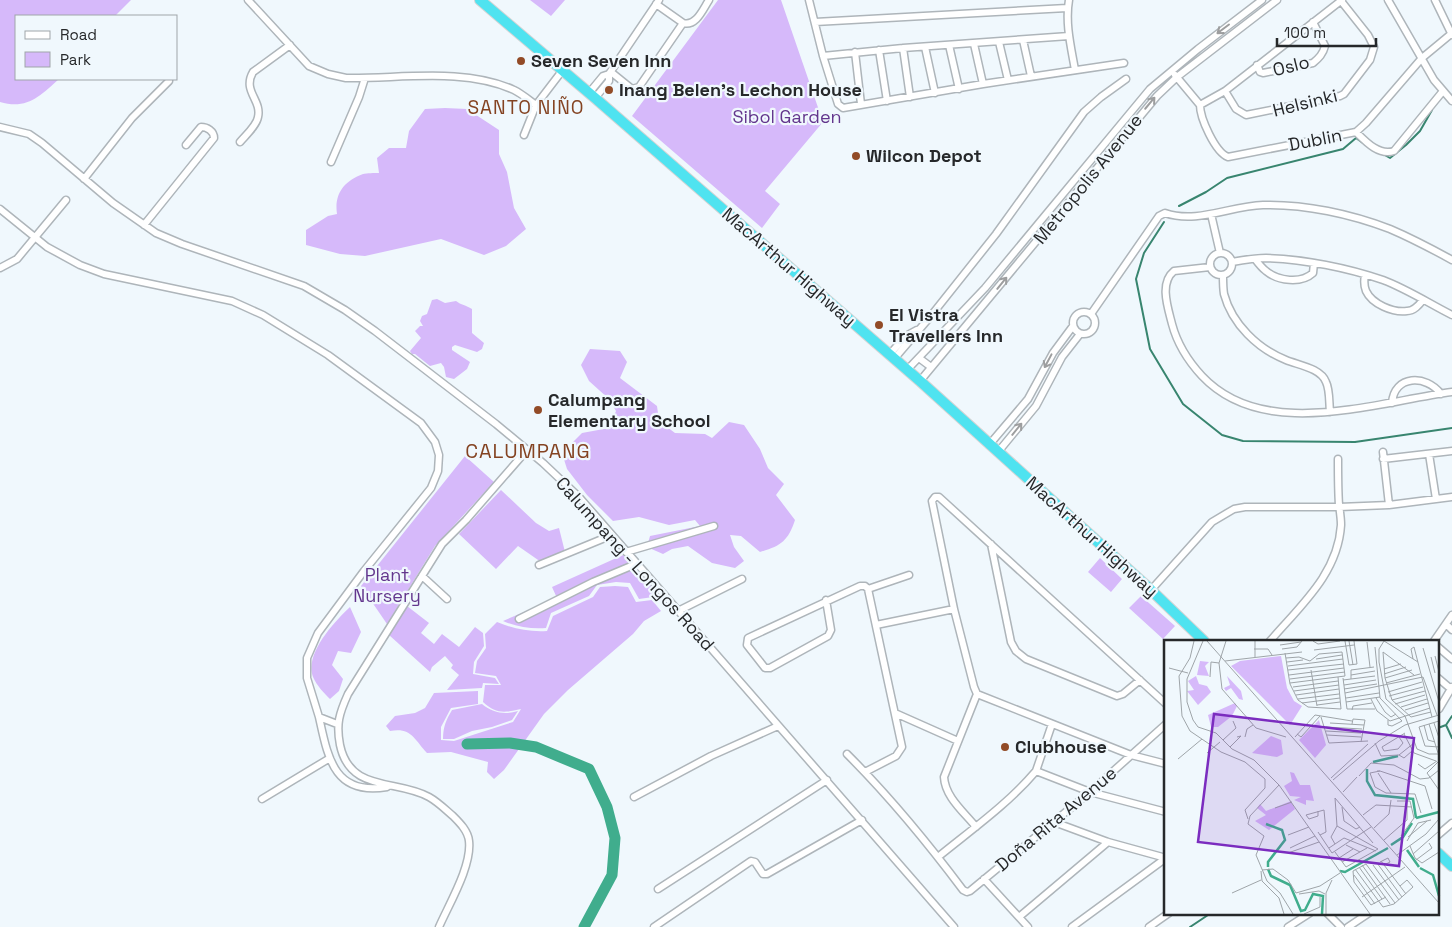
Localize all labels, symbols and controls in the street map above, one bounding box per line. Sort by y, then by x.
legend [15,15,178,80]
scale bar [1277,15,1376,47]
text: 100 m [1284,23,1326,42]
one-way arrow [1217,24,1230,35]
text: Road [60,25,97,44]
place label: Seven Seven Inn [531,49,671,72]
text: Park [60,50,91,69]
street label: Oslo [1270,50,1312,81]
marker: Seven Seven Inn [515,55,527,67]
place label: Inang Belen's Lechon House [619,78,862,101]
street label: Helsinki [1270,83,1340,122]
marker: Inang Belen's Lechon House [603,84,615,96]
district label: SANTO NIÑO [468,95,584,120]
one-way arrow [1145,97,1156,110]
park label: Sibol Garden [732,105,842,128]
street label: Metropolis Avenue [1028,109,1147,248]
street label: Dublin [1286,123,1344,156]
place label: Wilcon Depot [866,144,982,167]
marker: Wilcon Depot [850,150,862,162]
street label: MacArthur Highway [718,202,861,331]
one-way arrow [997,277,1008,290]
place label: El Vistra Travellers Inn [889,303,1003,347]
marker: El Vistra Travellers Inn [873,319,885,331]
one-way arrow [1043,354,1053,369]
place label: Calumpang Elementary School [548,388,711,432]
marker: Calumpang Elementary School [532,404,544,416]
one-way arrow [1012,423,1023,436]
district label: CALUMPANG [465,438,591,464]
street label: MacArthur Highway [1021,471,1163,602]
street label: Calumpang - Longos Road [551,472,720,656]
park label: Plant Nursery [353,563,421,607]
inset map [1164,640,1440,914]
place label: Clubhouse [1015,735,1107,758]
marker: Clubhouse [999,741,1011,753]
street label: Doña Rita Avenue [990,761,1121,876]

